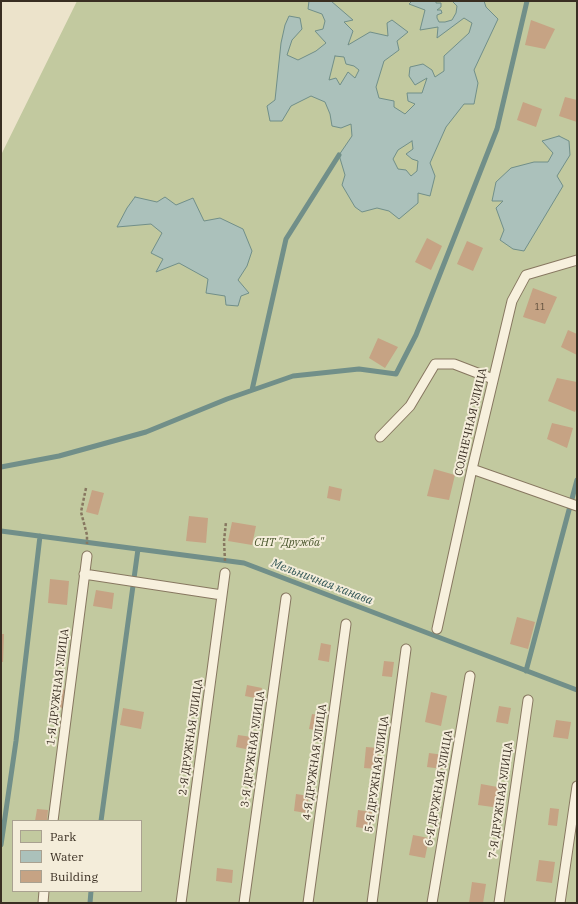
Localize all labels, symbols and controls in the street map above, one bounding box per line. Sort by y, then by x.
house number: 11 [535,302,545,312]
street label: СОЛНЕЧНАЯ УЛИЦА [452,367,490,477]
park label: СНТ "Дружба" [254,536,324,550]
water label: Мельничная канава [269,556,375,608]
street label: 1-Я ДРУЖНАЯ УЛИЦА [44,628,72,746]
street label: 2-Я ДРУЖНАЯ УЛИЦА [176,678,206,796]
street label: 3-Я ДРУЖНАЯ УЛИЦА [238,690,268,808]
street label: 4-Я ДРУЖНАЯ УЛИЦА [300,703,330,821]
street label: 5-Я ДРУЖНАЯ УЛИЦА [362,715,392,833]
street label: 6-Я ДРУЖНАЯ УЛИЦА [422,729,456,847]
street label: 7-Я ДРУЖНАЯ УЛИЦА [486,741,516,859]
legend [12,820,142,892]
text: Park [50,829,76,844]
text: Water [50,849,83,864]
text: Building [50,869,98,884]

